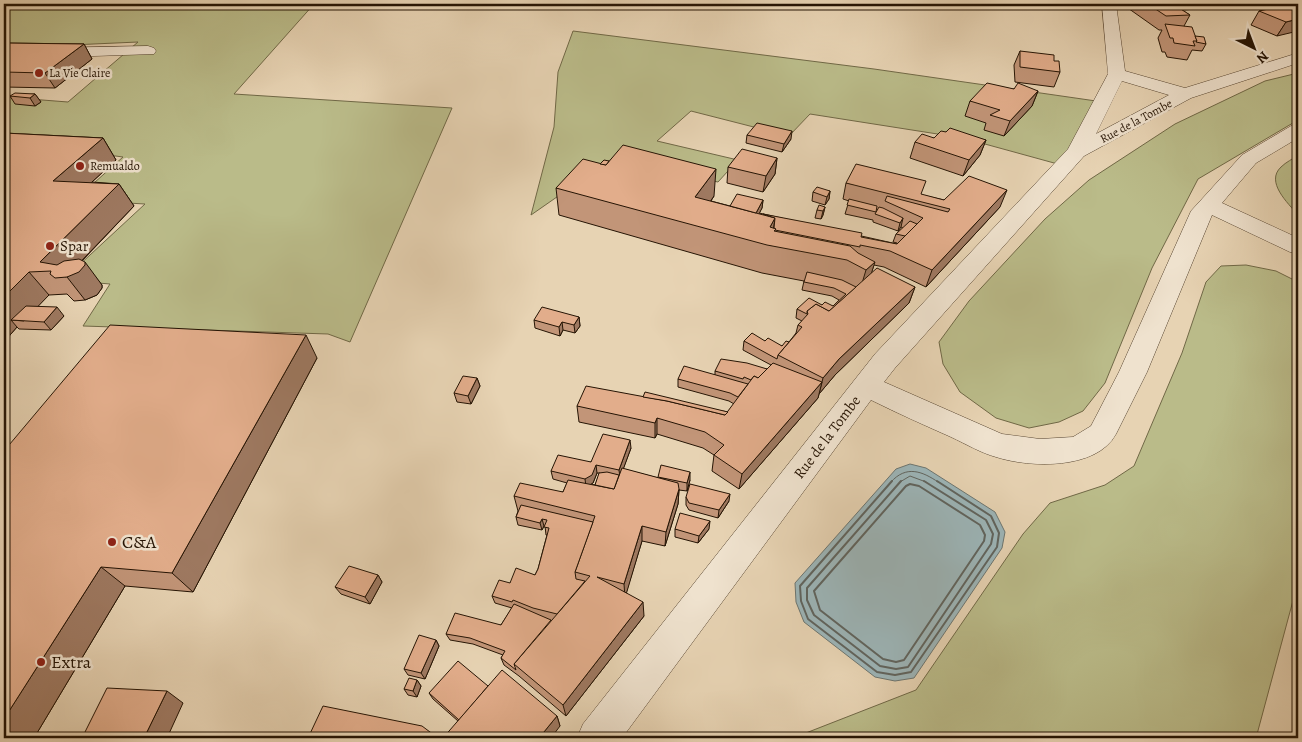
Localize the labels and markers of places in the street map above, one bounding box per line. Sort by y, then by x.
place label: La Vie Claire [49,65,110,81]
marker: La Vie Claire [33,67,45,79]
place label: Remualdo [90,158,140,174]
marker: Remualdo [74,160,86,172]
place label: Spar [60,236,89,256]
marker: Spar [44,240,56,252]
place label: C&A [122,530,157,554]
marker: C&A [106,536,118,548]
place label: Extra [51,650,92,674]
marker: Extra [35,656,47,668]

